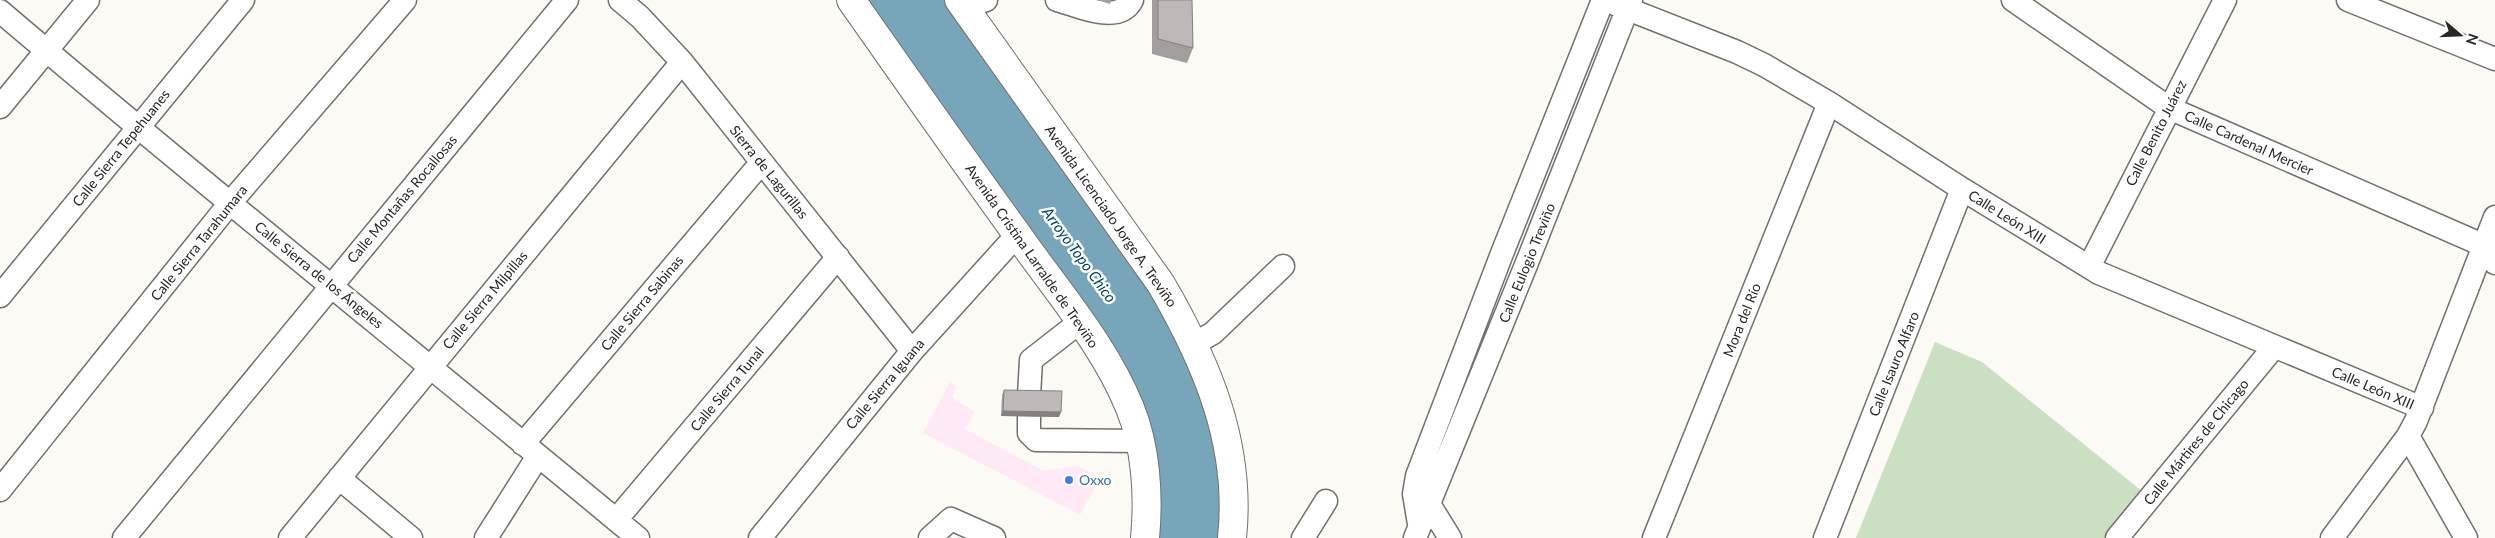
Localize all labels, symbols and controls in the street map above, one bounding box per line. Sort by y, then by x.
north arrow [2435,10,2485,60]
text: N [2463,32,2483,47]
street label: Calle Benito Juárez [2122,77,2190,189]
street label: Calle Sierra Tepehuanes [68,86,173,210]
street label: Calle Cardenal Mercier [2182,106,2316,179]
street label: Avenida Licenciado Jorge A. Treviño [1042,121,1181,310]
street label: Sierra de Lagurillas [727,122,812,222]
street label: Calle Montañas Rocallosas [343,131,460,266]
street label: Avenida Cristina Larralde de Treviño [962,161,1103,351]
street label: Calle Sierra Tarahumara [147,181,251,304]
street label: Calle León XIII [1965,186,2049,247]
street label: Calle Eulogio Treviño [1495,200,1558,325]
water label: Arroyo Topo Chico [1039,202,1121,306]
street label: Calle Sierra de los Ángeles [252,217,387,332]
street label: Calle Sierra Milpillas [439,247,531,352]
street label: Calle Sierra Sabinas [597,252,686,354]
street label: Mora del Río [1719,280,1764,359]
street label: Calle Isauro Alfaro [1865,309,1922,419]
street label: Calle Sierra Iguana [842,335,928,433]
street label: Calle Sierra Tunal [686,343,767,434]
street label: Calle León XIII [2329,362,2417,413]
street label: Calle Mártires de Chicago [2140,375,2252,508]
place label: Oxxo [1079,471,1112,488]
marker: Oxxo [1063,474,1075,486]

